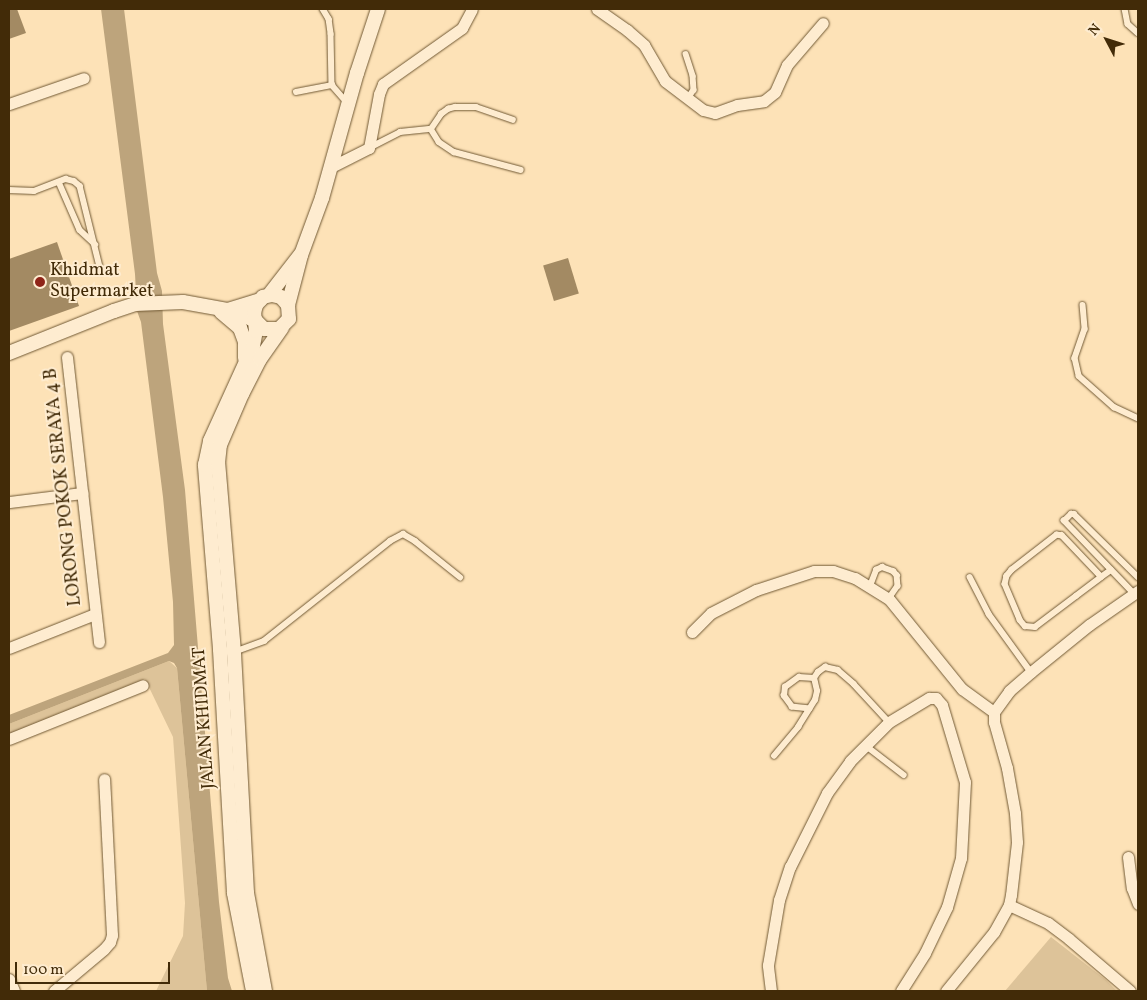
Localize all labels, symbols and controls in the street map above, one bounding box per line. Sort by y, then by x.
north arrow [1082,15,1132,65]
text: N [1085,20,1106,40]
place label: Khidmat Supermarket [50,261,153,304]
marker: Khidmat Supermarket [34,276,46,288]
street label: LORONG POKOK SERAYA 4 B [41,367,87,607]
street label: JALAN KHIDMAT [189,646,221,790]
scale bar [18,952,172,984]
text: 100 m [23,960,63,981]

